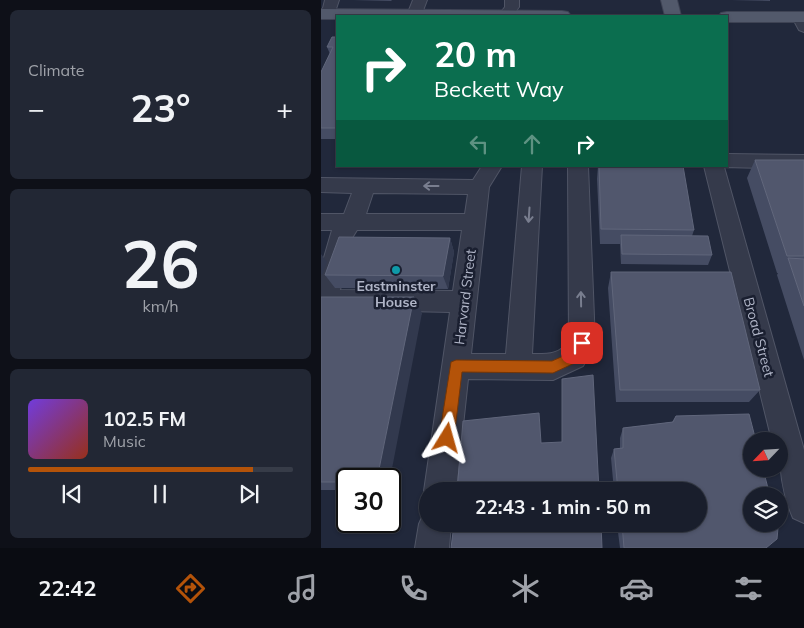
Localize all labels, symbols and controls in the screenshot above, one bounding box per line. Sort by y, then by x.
text: 20 m [434,32,517,76]
icon: right [351,35,416,100]
text: Climate [28,60,84,80]
text: Beckett Way [434,75,564,103]
text: 23° [130,84,191,132]
text: − [28,91,45,126]
text: + [276,91,293,126]
icon: left [465,130,493,158]
icon: ahead [518,130,546,158]
icon: right [571,130,599,158]
one-way arrow [423,181,439,191]
one-way arrow [524,207,533,223]
text: 26 [121,223,200,304]
street label: Harvard Street [450,248,480,346]
marker: Eastminster House [390,264,402,276]
place label: Eastminster House [356,277,436,311]
one-way arrow [576,291,586,308]
street label: Broad Street [740,295,778,379]
text: km/h [142,296,179,316]
pin [561,322,603,364]
icon: arrive [568,329,596,357]
text: 102.5 FM [103,407,186,431]
position arrow [420,411,472,463]
text: Music [103,431,146,451]
north arrow [743,432,789,478]
map controls [743,432,788,532]
speed limit sign: 30 [336,468,401,533]
icon: previous [58,480,86,508]
icon: pause [146,480,174,508]
icon: next [235,480,263,508]
button: layers [743,487,788,532]
text: 22:43 · 1 min · 50 m [475,495,651,519]
icon: directions [173,571,208,606]
icon: music [285,571,320,606]
icon: phone [396,571,431,606]
icon: climate [508,571,543,606]
icon: car [619,571,654,606]
icon: filters [731,571,766,606]
text: 22:42 [38,574,97,602]

